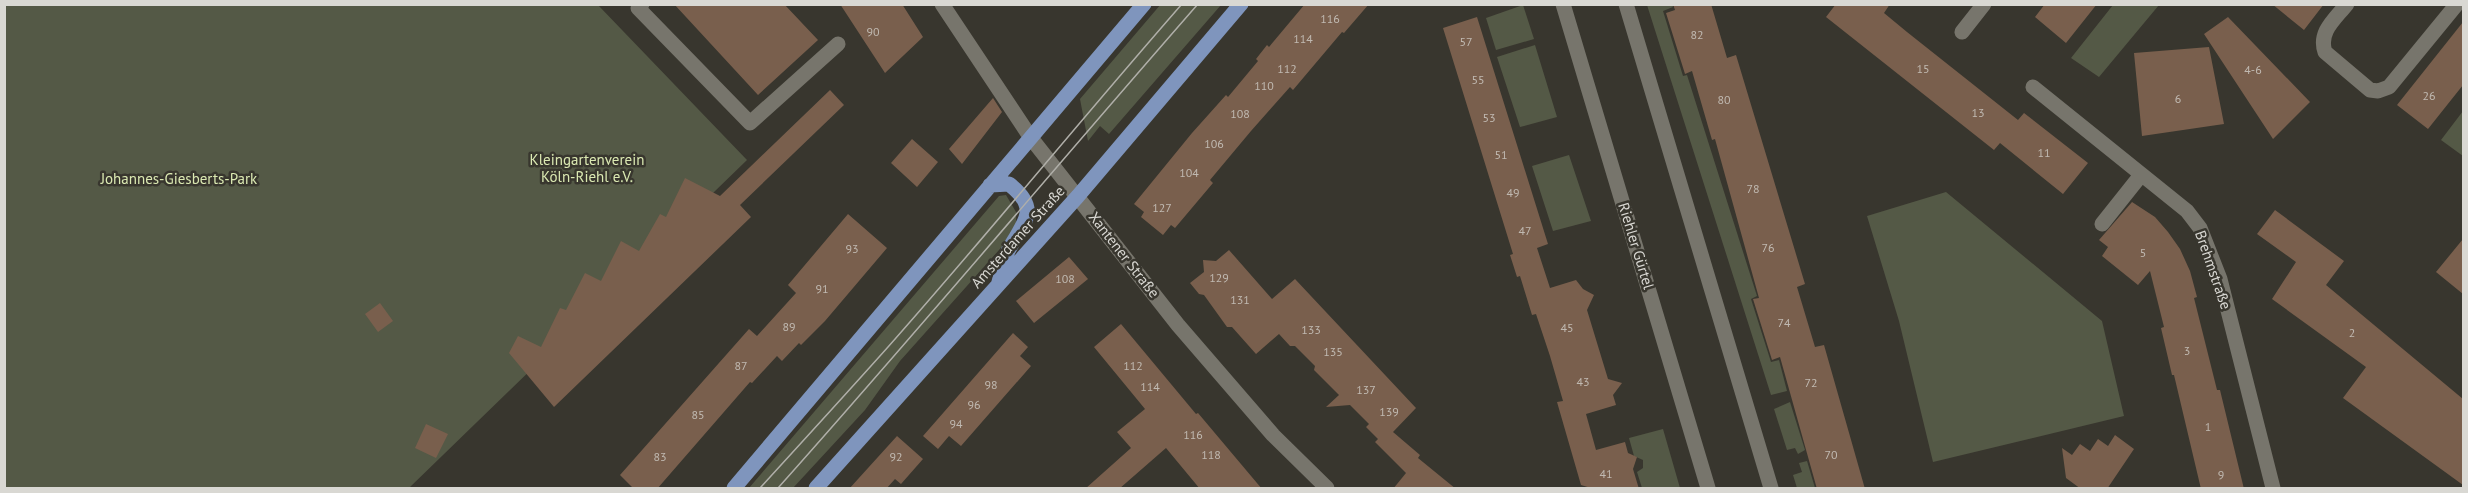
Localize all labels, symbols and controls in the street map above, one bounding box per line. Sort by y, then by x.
house number: 116 [1320,11,1340,26]
house number: 90 [866,24,880,39]
house number: 82 [1690,27,1704,42]
house number: 114 [1293,31,1313,46]
house number: 57 [1459,34,1473,49]
house number: 112 [1277,61,1297,76]
house number: 15 [1916,61,1930,76]
house number: 4-6 [2244,62,2262,77]
house number: 55 [1471,72,1485,87]
house number: 110 [1254,78,1274,93]
house number: 26 [2422,88,2436,103]
house number: 6 [2175,91,2181,106]
house number: 80 [1717,92,1731,107]
house number: 13 [1971,105,1985,120]
house number: 108 [1230,106,1250,121]
house number: 53 [1482,110,1496,125]
house number: 106 [1204,136,1224,151]
house number: 11 [2037,145,2051,160]
house number: 51 [1494,147,1508,162]
park label: Kleingartenverein Köln-Riehl e.V. [530,150,644,186]
house number: 104 [1179,165,1199,180]
park label: Johannes-Giesberts-Park [100,169,258,188]
street label: Amsterdamer Straße [967,181,1069,292]
house number: 78 [1746,181,1760,196]
house number: 49 [1506,185,1520,200]
house number: 127 [1152,200,1172,215]
street label: Riehler Gürtel [1614,200,1659,292]
street label: Xantener Straße [1085,208,1164,302]
house number: 47 [1518,223,1532,238]
street label: Brehmstraße [2191,228,2236,312]
house number: 76 [1761,240,1775,255]
house number: 93 [845,241,859,256]
house number: 5 [2140,245,2146,260]
house number: 129 [1209,270,1229,285]
house number: 108 [1055,271,1075,286]
house number: 91 [815,281,829,296]
house number: 131 [1230,292,1250,307]
house number: 74 [1777,315,1791,330]
house number: 89 [782,319,796,334]
house number: 45 [1560,320,1574,335]
house number: 133 [1301,322,1321,337]
house number: 2 [2349,325,2355,340]
house number: 3 [2184,343,2190,358]
house number: 135 [1323,344,1343,359]
house number: 87 [734,358,748,373]
house number: 112 [1123,358,1143,373]
house number: 43 [1576,374,1590,389]
house number: 72 [1804,375,1818,390]
house number: 98 [984,377,998,392]
house number: 114 [1140,379,1160,394]
house number: 137 [1356,382,1376,397]
house number: 96 [967,397,981,412]
house number: 139 [1379,404,1399,419]
house number: 85 [691,407,705,422]
house number: 94 [949,416,963,431]
house number: 1 [2205,419,2211,434]
house number: 116 [1183,427,1203,442]
house number: 118 [1201,447,1221,462]
house number: 70 [1824,447,1838,462]
house number: 83 [653,449,667,464]
house number: 92 [889,449,903,464]
house number: 41 [1599,466,1613,481]
house number: 9 [2218,467,2224,482]

